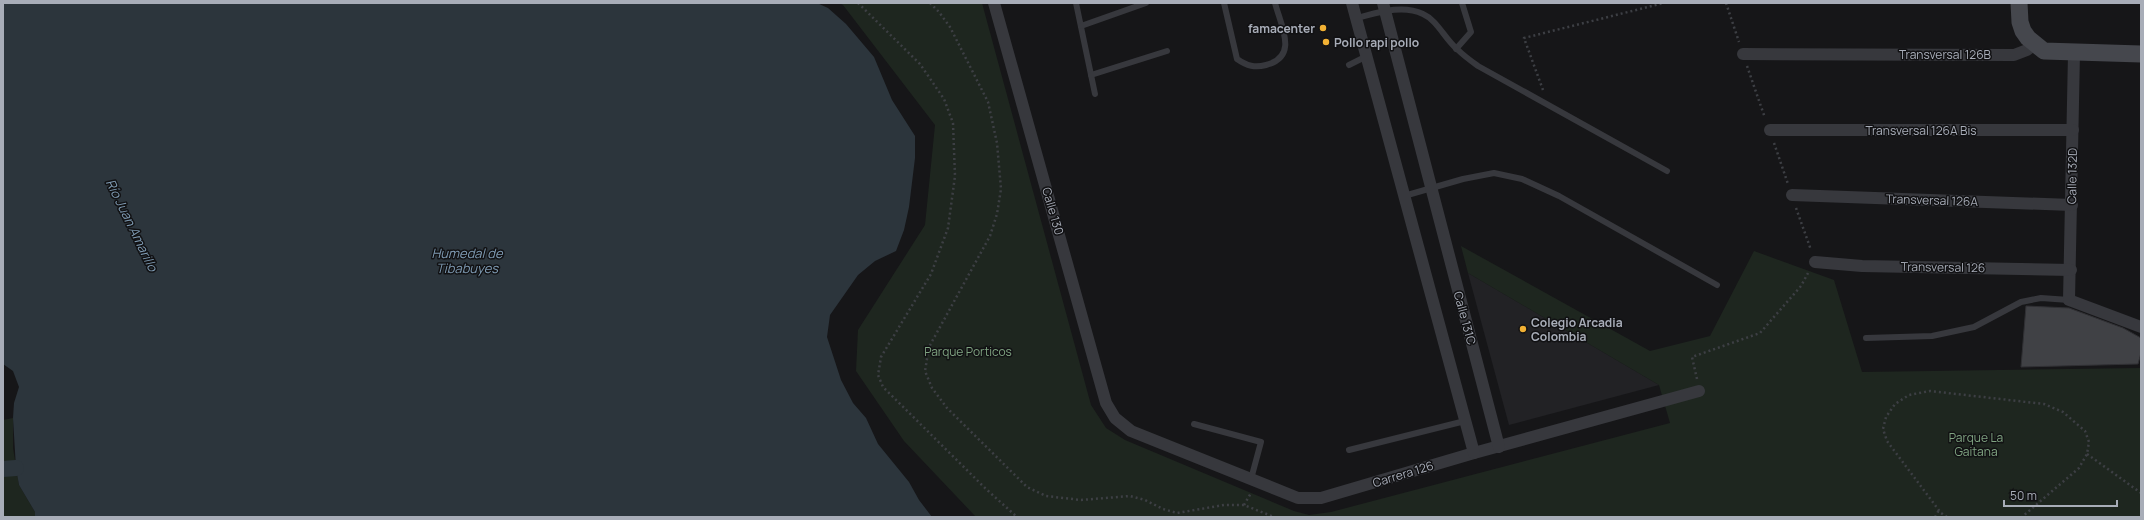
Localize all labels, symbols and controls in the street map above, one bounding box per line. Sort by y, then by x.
place label: famacenter [1248,20,1315,37]
marker: famacenter [1318,23,1328,33]
place label: Pollo rapi pollo [1334,34,1419,51]
marker: Pollo rapi pollo [1321,37,1331,47]
street label: Transversal 126B [1899,46,1991,63]
street label: Transversal 126A Bis [1865,122,1977,139]
street label: Calle 132D [2063,148,2081,204]
water label: Río Juan Amarillo [102,176,163,275]
street label: Calle 130 [1038,185,1068,237]
street label: Transversal 126A [1886,190,1979,210]
water label: Humedal de Tibabuyes [431,244,504,277]
street label: Transversal 126 [1901,258,1985,276]
street label: Calle 131C [1450,289,1480,347]
place label: Colegio Arcadia Colombia [1531,314,1623,345]
marker: Colegio Arcadia Colombia [1518,324,1528,334]
park label: Parque Porticos [924,343,1012,360]
park label: Parque La Gaitana [1949,429,2003,460]
street label: Carrera 126 [1370,457,1436,491]
scale bar [2004,482,2117,508]
text: 50 m [2010,487,2037,504]

